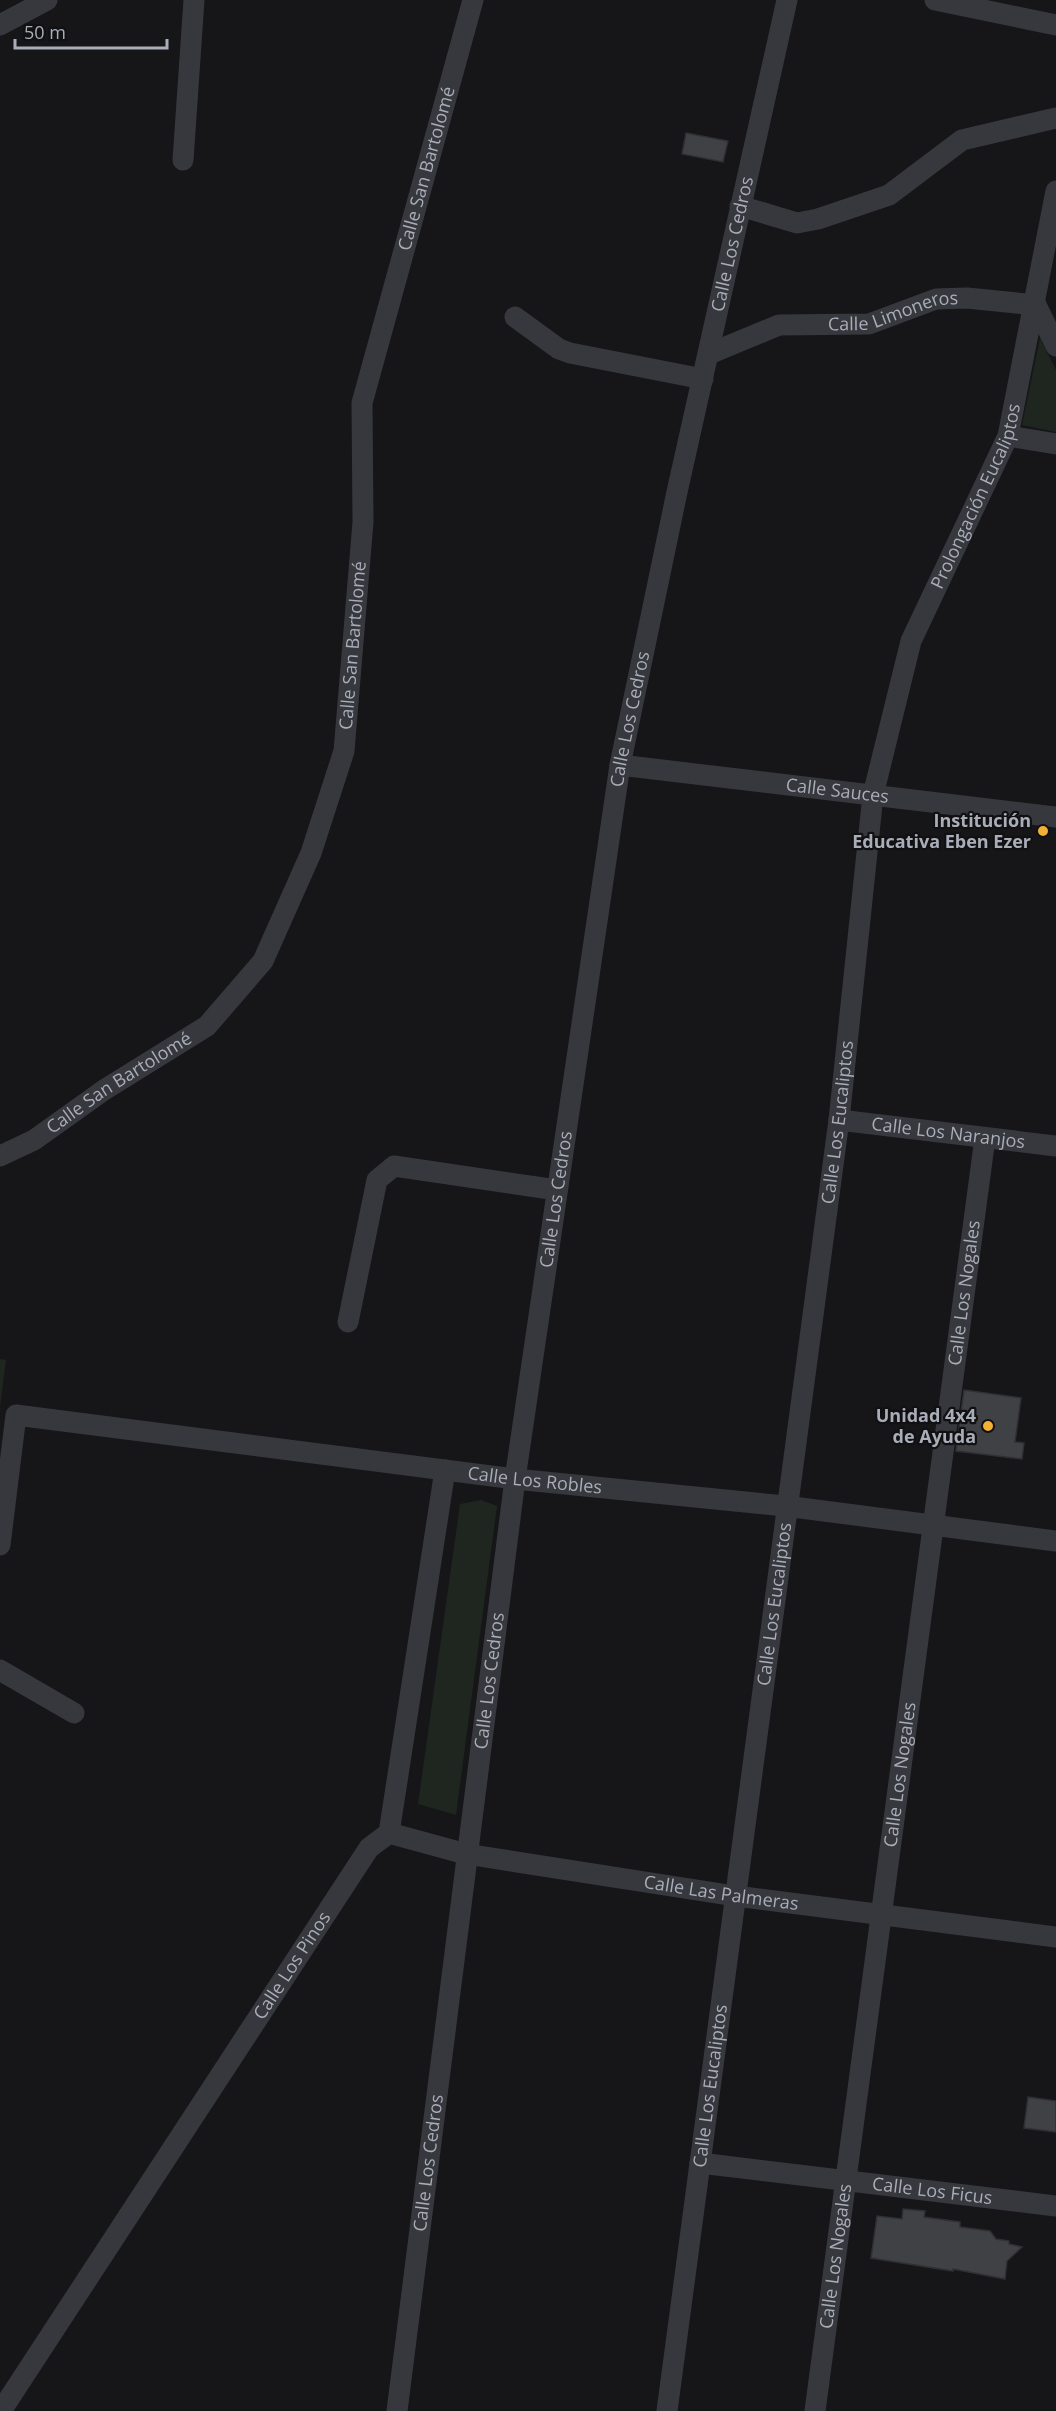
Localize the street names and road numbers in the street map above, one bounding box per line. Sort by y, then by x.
street label: Calle San Bartolomé [392,84,460,253]
street label: Calle Los Cedros [705,174,758,314]
street label: Calle Limoneros [828,285,958,335]
street label: Prolongación Eucaliptos [924,401,1025,592]
street label: Calle San Bartolomé [333,560,371,731]
street label: Calle Los Cedros [604,649,654,788]
street label: Calle Sauces [785,772,890,808]
street label: Calle San Bartolomé [41,1026,196,1139]
street label: Calle Los Eucaliptos [815,1039,858,1205]
street label: Calle Los Naranjos [870,1111,1027,1153]
street label: Calle Los Cedros [533,1129,577,1269]
street label: Calle Los Nogales [942,1219,985,1367]
street label: Calle Los Robles [466,1460,603,1499]
street label: Calle Los Eucaliptos [751,1521,796,1687]
street label: Calle Los Cedros [468,1611,509,1751]
street label: Calle Los Nogales [877,1700,921,1849]
street label: Calle Las Palmeras [642,1869,800,1915]
street label: Calle Los Pinos [247,1906,335,2024]
street label: Calle Los Eucaliptos [687,2003,732,2169]
street label: Calle Los Cedros [407,2093,448,2233]
street label: Calle Los Ficus [871,2171,994,2209]
street label: Calle Los Nogales [813,2182,856,2330]

